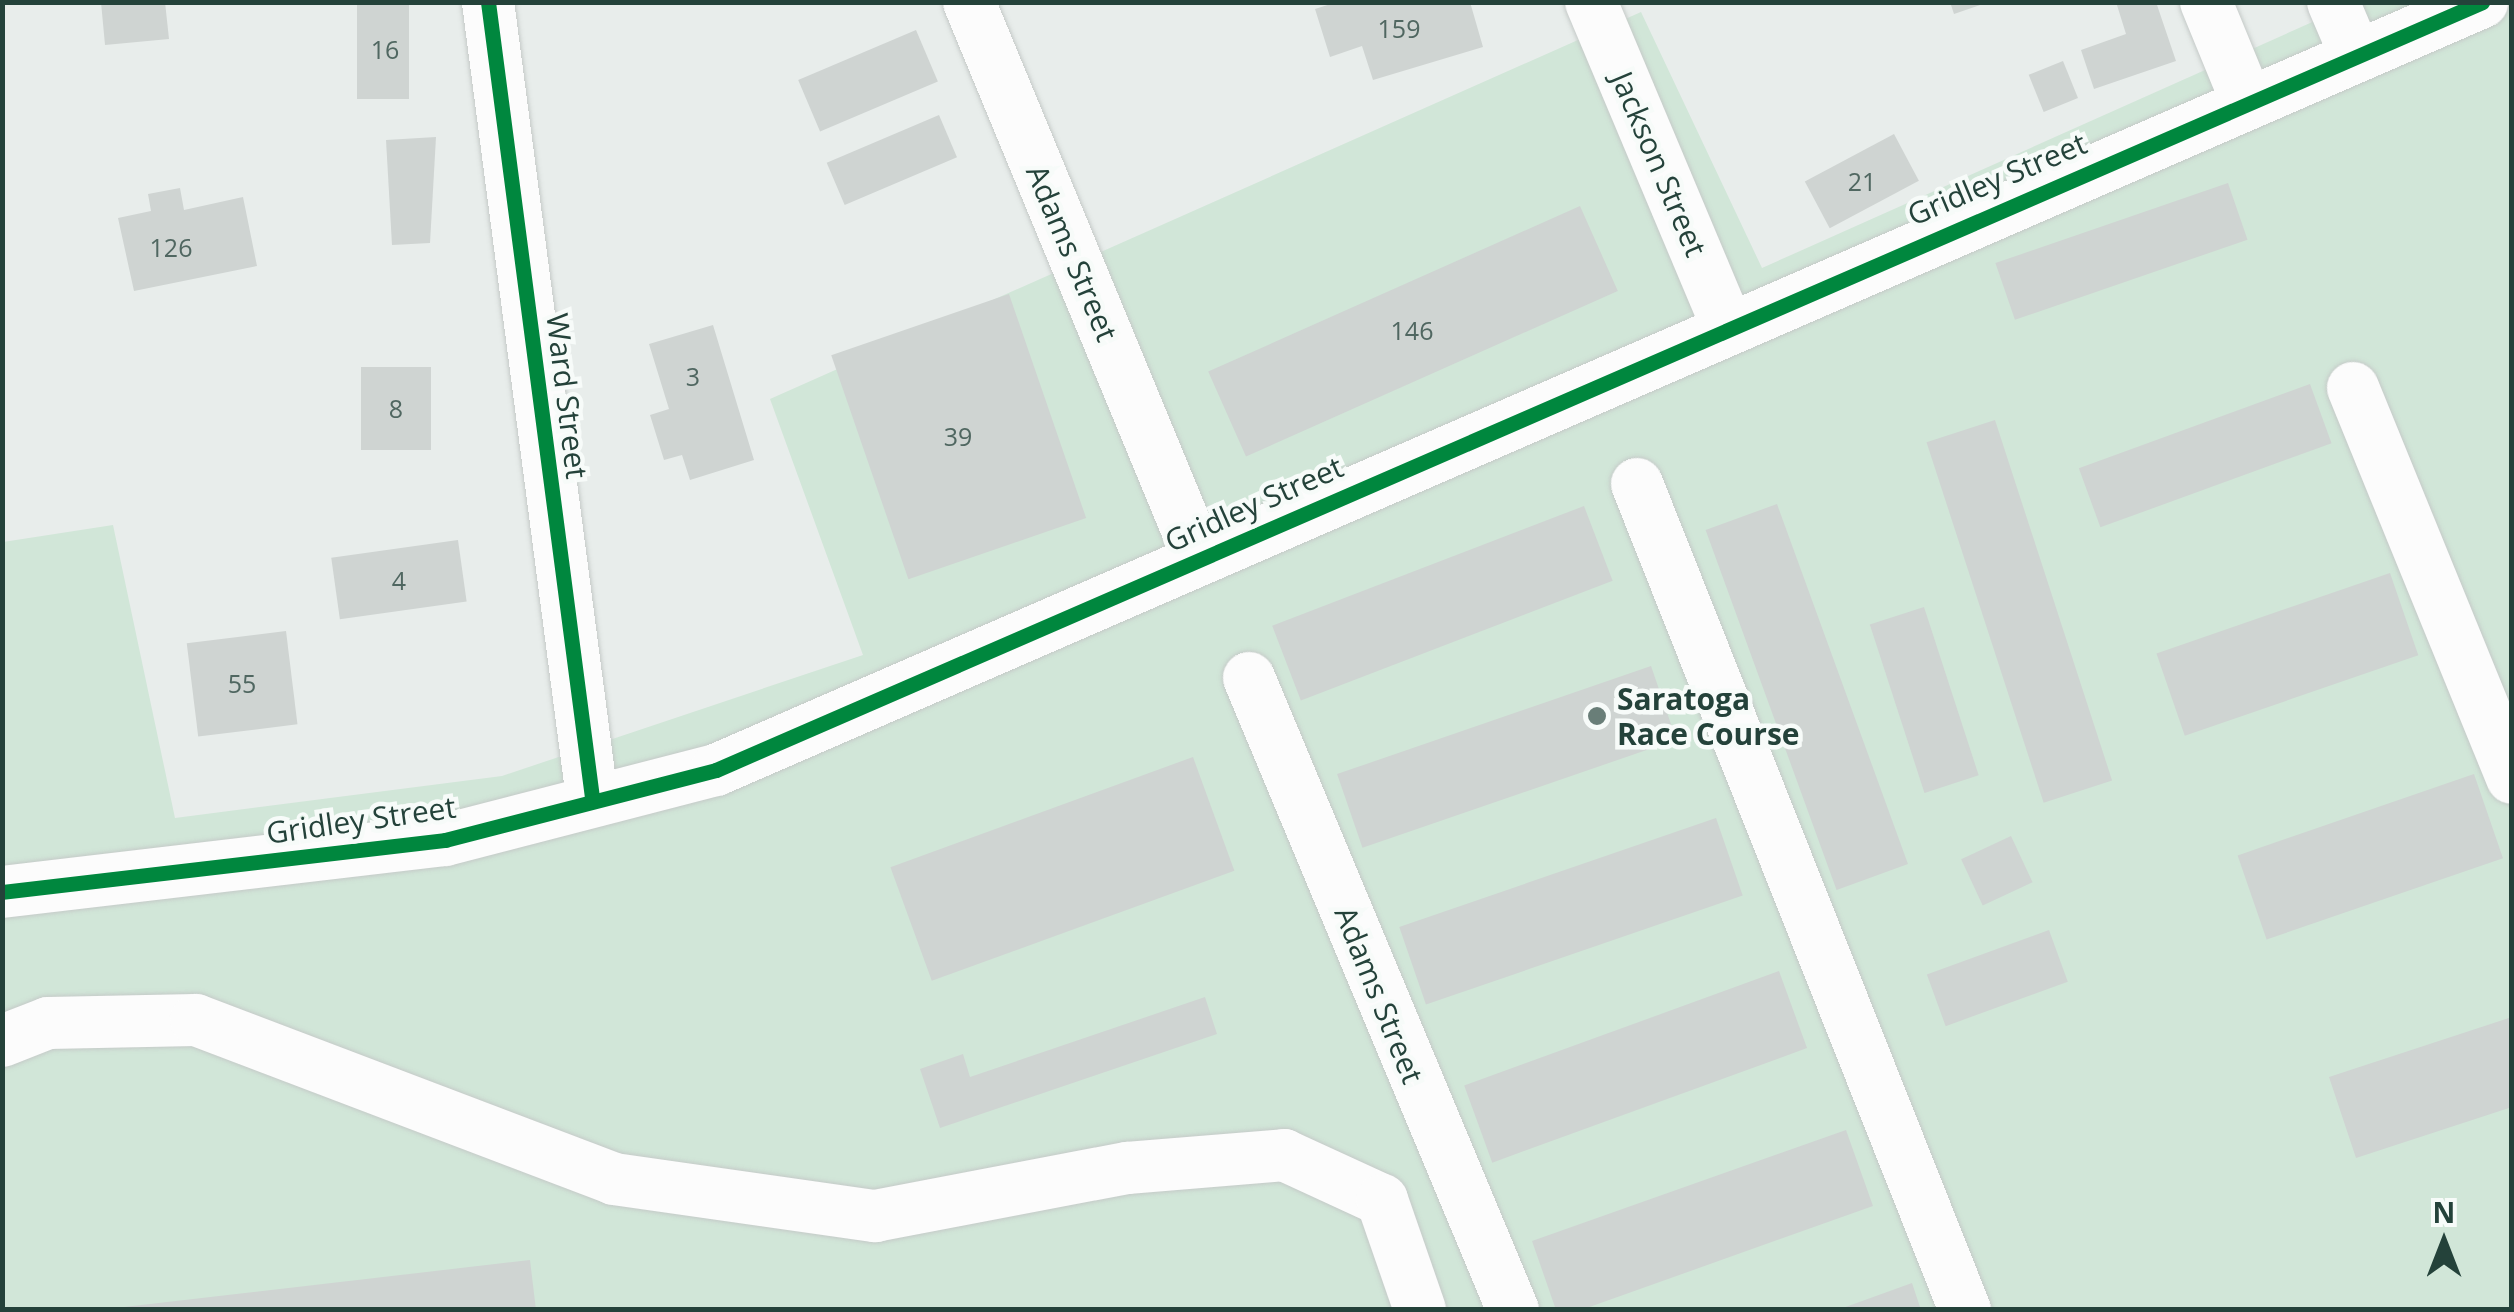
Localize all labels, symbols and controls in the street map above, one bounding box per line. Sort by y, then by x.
house number: 159 [1378,13,1420,43]
house number: 16 [371,34,399,64]
street label: Jackson Street [1604,66,1714,262]
street label: Gridley Street [1902,125,2092,233]
street label: Adams Street [1019,160,1125,346]
house number: 21 [1848,166,1876,196]
house number: 126 [150,232,192,262]
street label: Ward Street [539,311,595,481]
house number: 146 [1391,315,1433,345]
house number: 3 [686,361,700,391]
house number: 8 [389,393,403,423]
house number: 39 [944,421,972,451]
street label: Gridley Street [1159,449,1349,559]
house number: 4 [392,565,406,595]
house number: 55 [228,668,256,698]
place label: Saratoga Race Course [1617,681,1800,752]
marker: Saratoga Race Course [1586,705,1608,727]
street label: Gridley Street [264,789,458,851]
street label: Adams Street [1327,901,1431,1089]
north arrow [2394,1192,2494,1292]
text: N [2433,1193,2455,1231]

